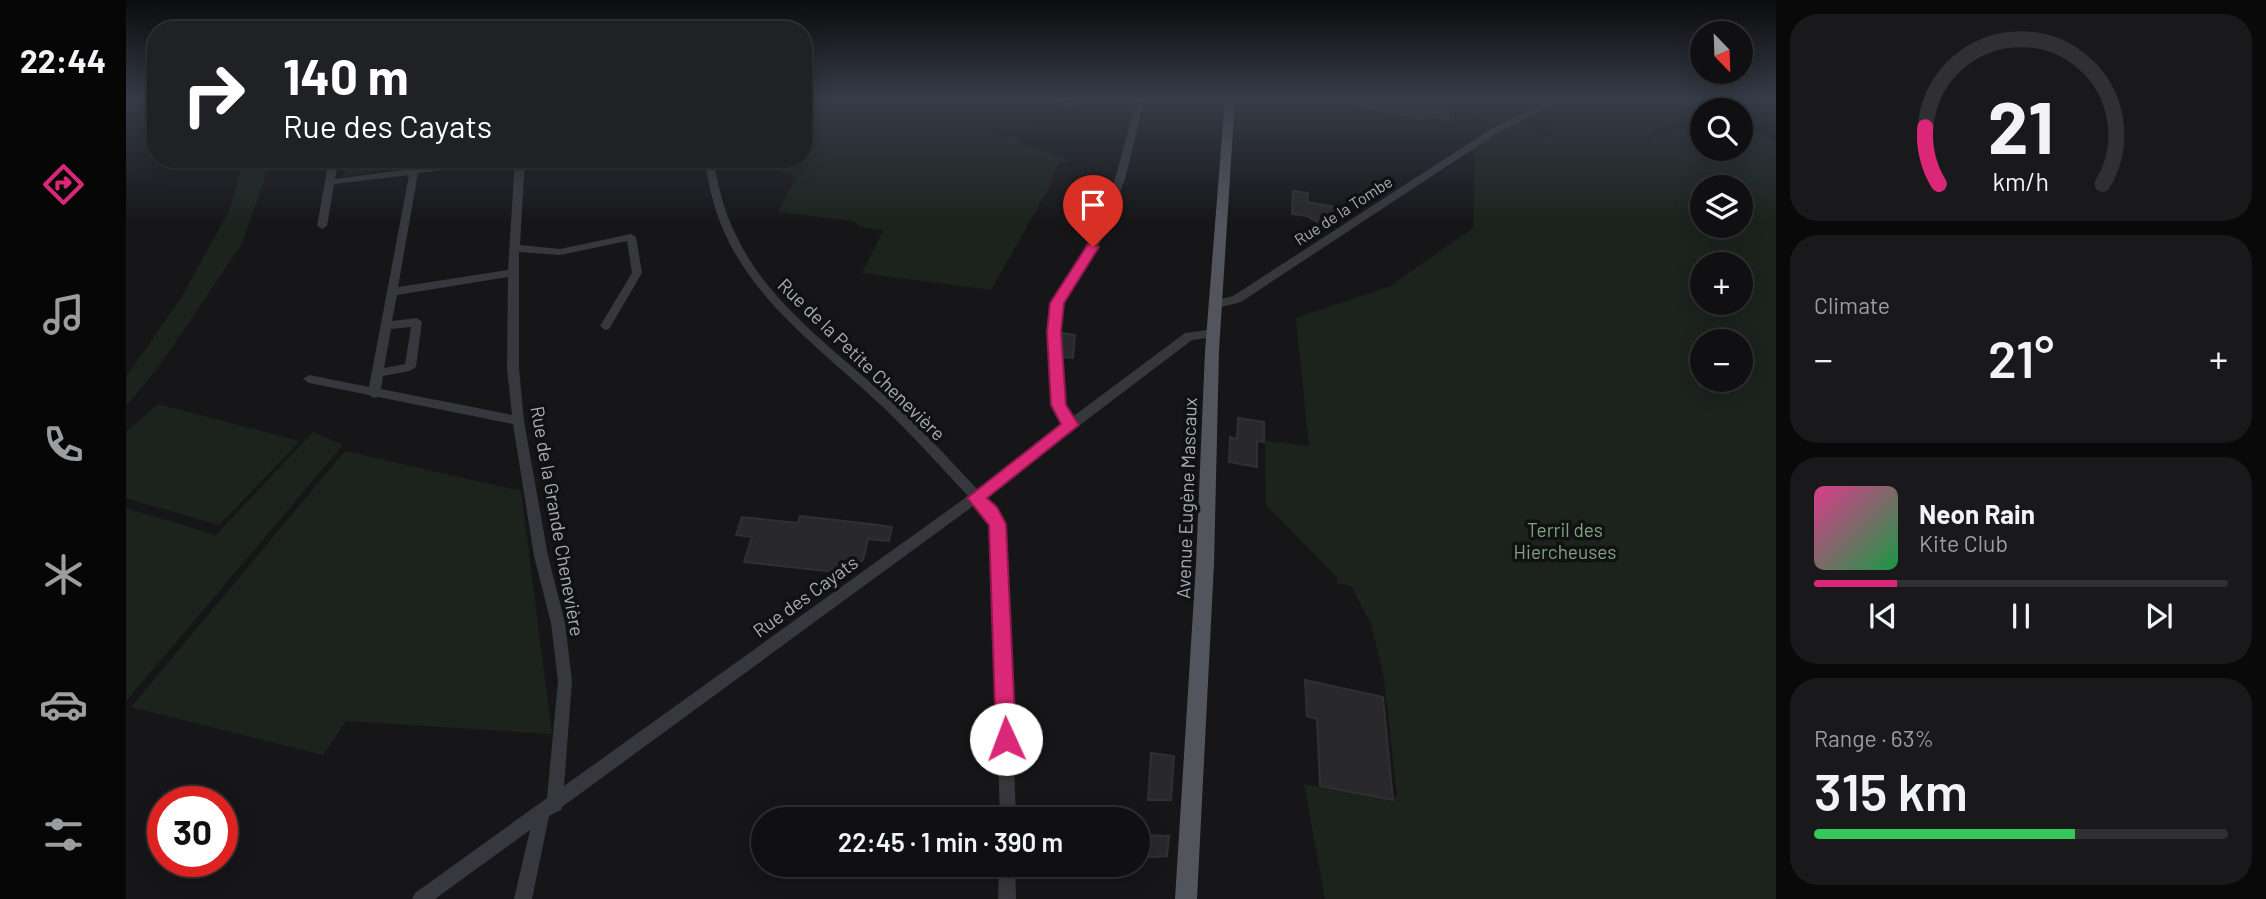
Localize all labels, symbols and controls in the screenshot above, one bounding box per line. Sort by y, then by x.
north arrow [1690,21,1754,84]
map controls [1690,21,1753,392]
text: 22:44 [20,41,106,79]
text: 140 m [283,46,409,105]
icon: right [168,49,259,140]
text: 21 [1988,81,2054,169]
button: search [1690,98,1753,161]
text: Rue des Cayats [283,106,492,144]
icon: directions [39,160,88,209]
text: km/h [1993,165,2049,195]
street label: Rue de la Tombe [1291,171,1395,249]
pin [1063,175,1123,247]
button: layers [1690,175,1753,238]
icon: arrive [1074,186,1112,224]
button: + [1690,252,1753,315]
street label: Rue de la Petite Chenevière [774,273,950,445]
icon: music [39,290,88,339]
text: Climate [1814,291,1890,319]
text: 21° [1988,326,2054,388]
button: − [1690,329,1753,392]
text: − [1814,335,1833,381]
text: + [2209,335,2228,381]
street label: Avenue Eugène Mascaux [1171,397,1201,599]
street label: Rue de la Grande Chenevière [526,404,590,638]
icon: phone [39,420,88,469]
text: Neon Rain [1919,498,2035,529]
park label: Terril des Hiercheuses [1514,518,1616,563]
text: Kite Club [1919,529,2008,557]
icon: climate [39,550,88,599]
street label: Rue des Cayats [748,550,862,642]
icon: previous [1864,597,1902,635]
icon: pause [2002,597,2040,635]
icon: next [2140,597,2178,635]
icon: car [39,680,88,729]
position arrow [969,702,1043,776]
text: Range · 63% [1814,724,1934,752]
text: 315 km [1814,759,1968,821]
speed limit sign: 30 [147,786,238,877]
icon: filters [39,810,88,859]
text: 22:45 · 1 min · 390 m [838,826,1063,857]

